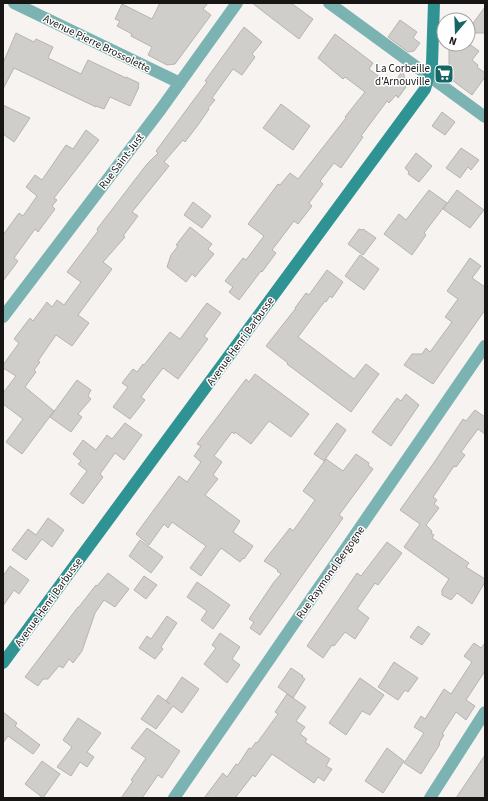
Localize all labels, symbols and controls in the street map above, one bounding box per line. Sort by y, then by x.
street label: Avenue Pierre Brossolette [41,11,153,76]
north arrow [436,12,476,52]
text: N [447,33,459,49]
place label: La Corbeille d'Arnouville [375,61,431,89]
supermarket icon: La Corbeille d'Arnouville [433,63,455,85]
street label: Rue Saint-Just [96,130,147,192]
street label: Avenue Henri Barbusse [203,294,278,389]
street label: Rue Raymond Bergogne [293,522,368,622]
street label: Avenue Henri Barbusse [11,555,86,650]

